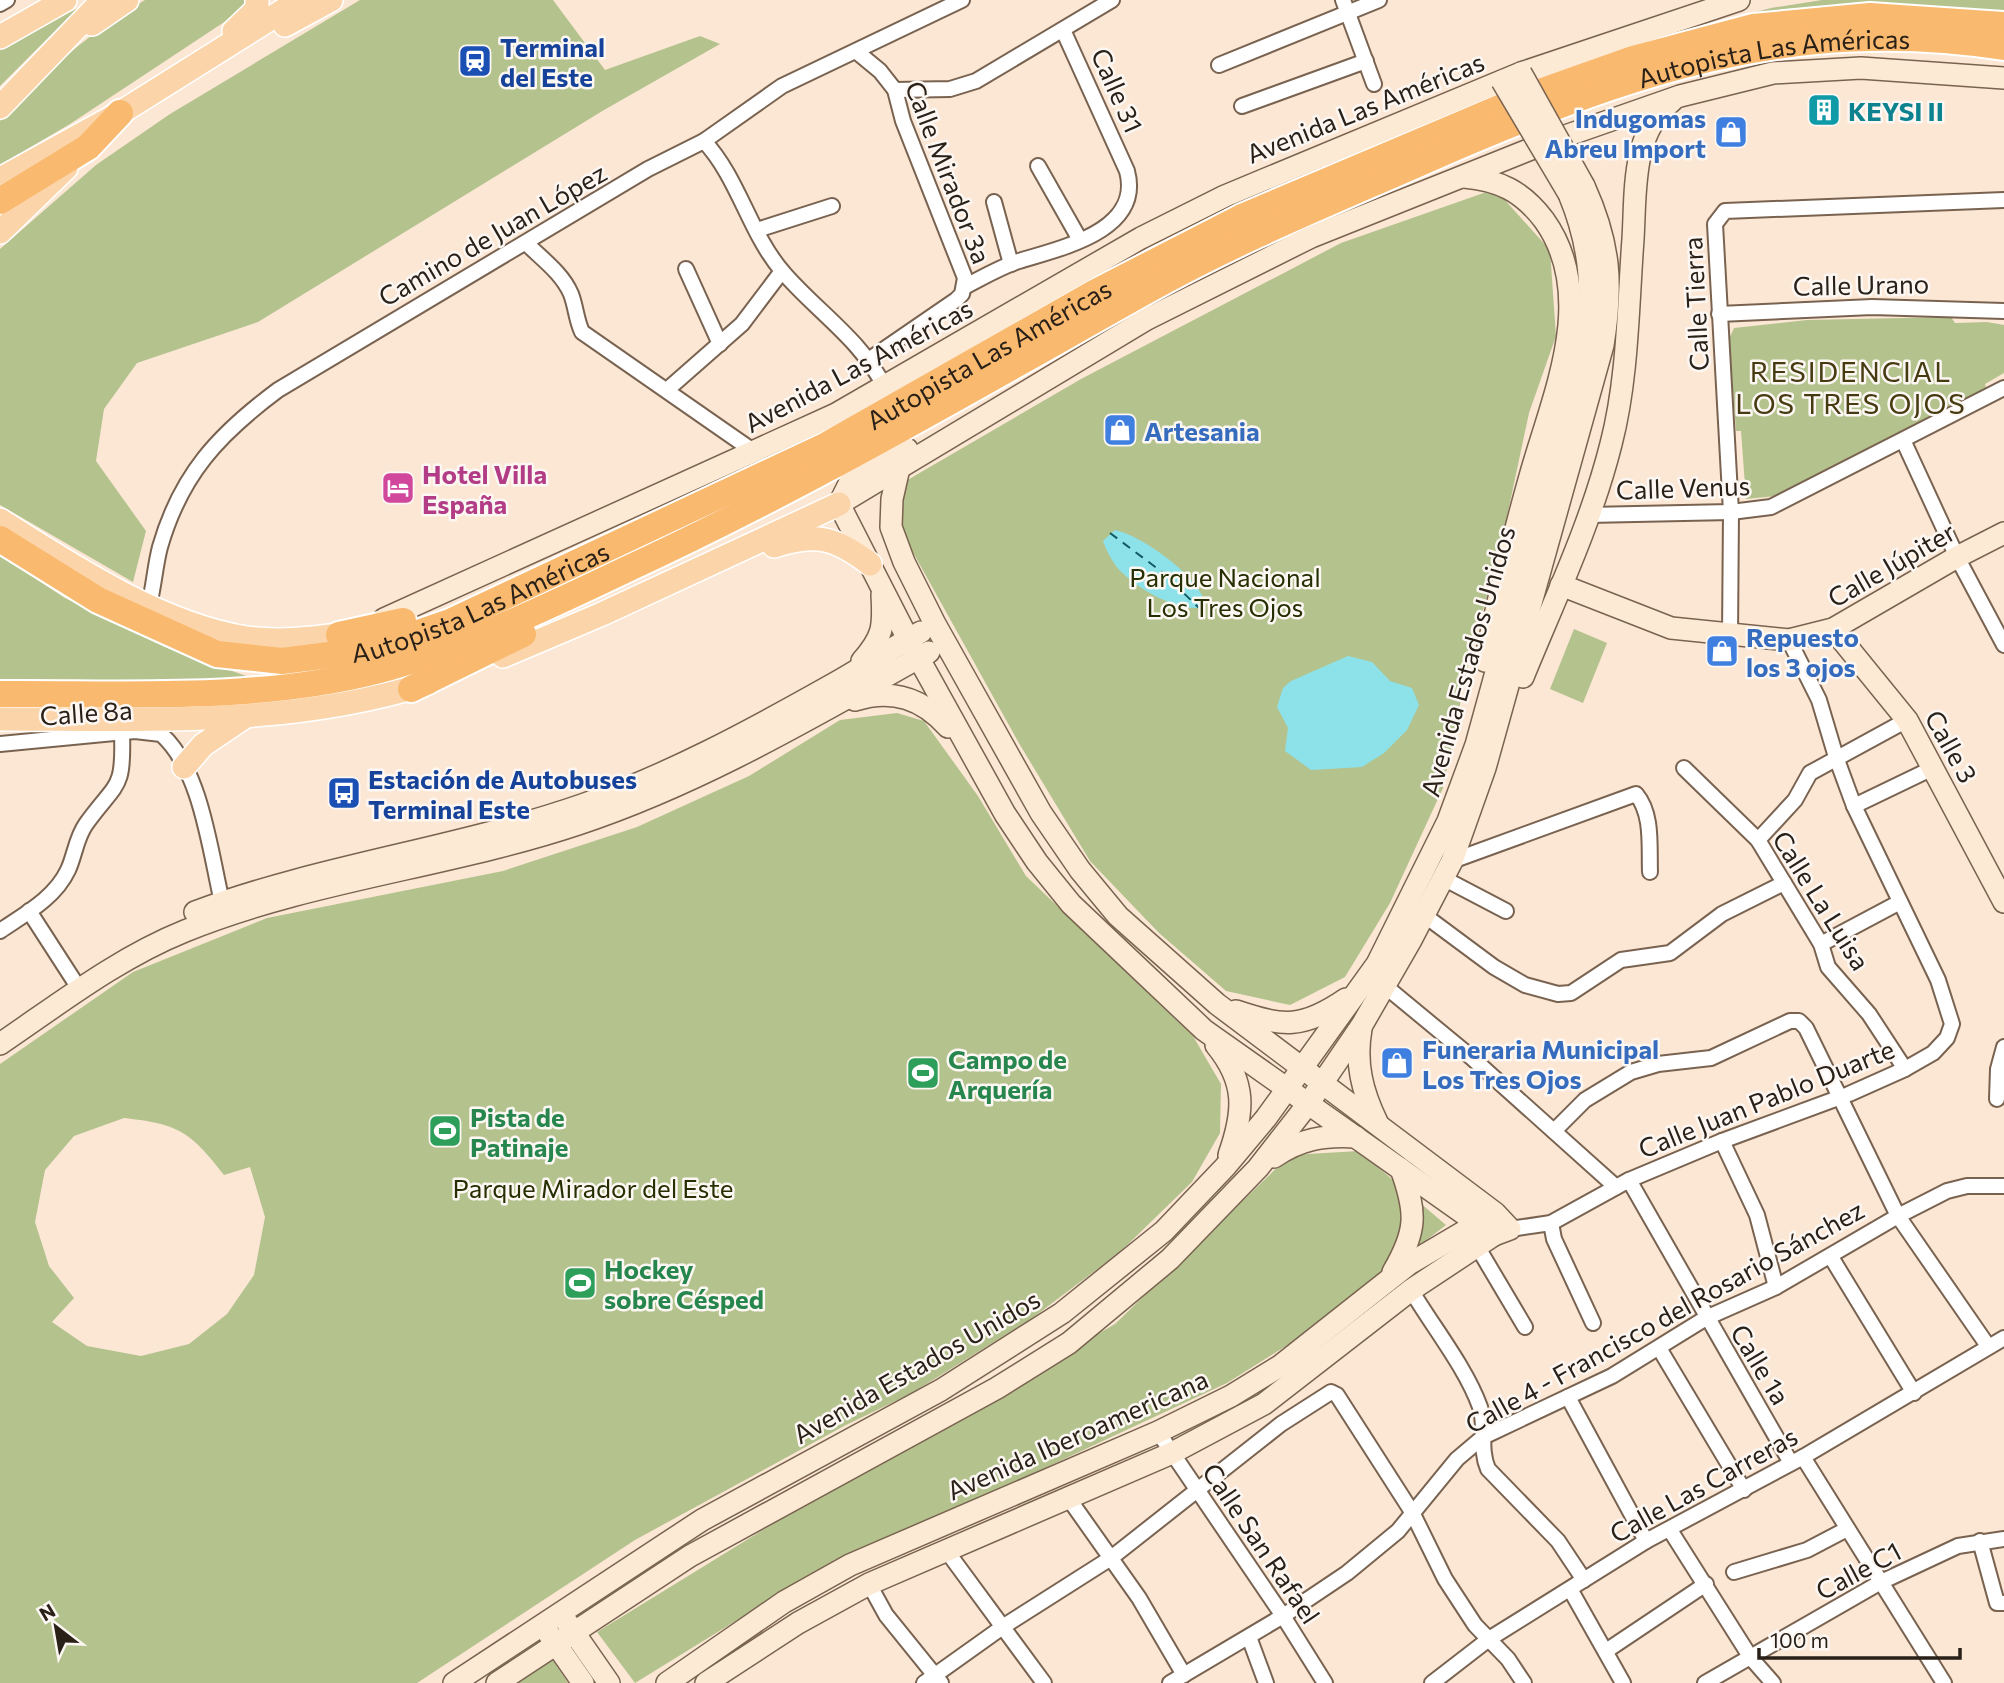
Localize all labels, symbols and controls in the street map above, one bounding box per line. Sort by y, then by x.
street label: Autopista Las Américas [1634,22,1911,93]
place label: Terminal del Este [500,31,605,92]
station icon: Terminal del Este [456,42,494,80]
street label: Calle 31 [1086,43,1150,137]
street label: Avenida Las Américas [1242,45,1488,169]
street label: Calle Mirador 3a [900,76,998,268]
building icon: KEYSI II [1805,91,1843,129]
place label: KEYSI II [1848,95,1944,126]
place label: Indugomas Abreu Import [1545,102,1706,163]
shop icon: Indugomas Abreu Import [1712,113,1750,151]
street label: Camino de Juan López [373,156,611,312]
street label: Calle Tierra [1676,236,1714,372]
street label: Calle Urano [1793,267,1929,301]
street label: Autopista Las Américas [860,272,1116,435]
street label: Avenida Las Américas [739,292,977,438]
district label: RESIDENCIAL LOS TRES OJOS [1735,354,1967,420]
shop icon: Artesania [1101,411,1139,449]
place label: Artesania [1144,415,1260,446]
place label: Hotel Villa España [422,458,547,519]
hotel icon: Hotel Villa España [379,469,417,507]
street label: Calle Venus [1615,469,1751,505]
street label: Calle Júpiter [1822,515,1960,613]
street label: Avenida Estados Unidos [1414,522,1520,800]
street label: Autopista Las Américas [350,534,613,668]
park label: Parque Nacional Los Tres Ojos [1129,561,1321,622]
place label: Repuesto los 3 ojos [1746,621,1859,682]
shop icon: Repuesto los 3 ojos [1703,632,1741,670]
street label: Calle 8a [39,693,133,731]
street label: Calle 3 [1919,704,1985,788]
place label: Estación de Autobuses Terminal Este [368,763,637,824]
bus stop icon: Estación de Autobuses Terminal Este [325,774,363,812]
street label: Calle La Luisa [1767,825,1877,975]
street label: Calle Juan Pablo Duarte [1634,1032,1898,1164]
place label: Funeraria Municipal Los Tres Ojos [1422,1033,1659,1094]
place label: Campo de Arquería [948,1043,1067,1104]
shop icon: Funeraria Municipal Los Tres Ojos [1378,1044,1416,1082]
sports icon: Campo de Arquería [904,1054,942,1092]
place label: Pista de Patinaje [470,1101,568,1162]
sports icon: Pista de Patinaje [426,1112,464,1150]
park label: Parque Mirador del Este [452,1172,734,1203]
street label: Calle 4 - Francisco del Rosario Sánchez [1459,1193,1869,1439]
place label: Hockey sobre Césped [604,1253,764,1314]
sports icon: Hockey sobre Césped [561,1264,599,1302]
street label: Avenida Estados Unidos [787,1283,1045,1449]
street label: Calle 1a [1725,1318,1797,1410]
street label: Avenida Iberoamericana [942,1362,1212,1506]
street label: Calle Las Carreras [1604,1420,1802,1548]
street label: Calle San Rafael [1197,1457,1327,1629]
street label: Calle C1 [1810,1535,1906,1605]
north arrow [21,1592,91,1662]
text: N [35,1598,59,1626]
scale bar [1759,1616,1960,1660]
text: 100 m [1770,1627,1829,1652]

